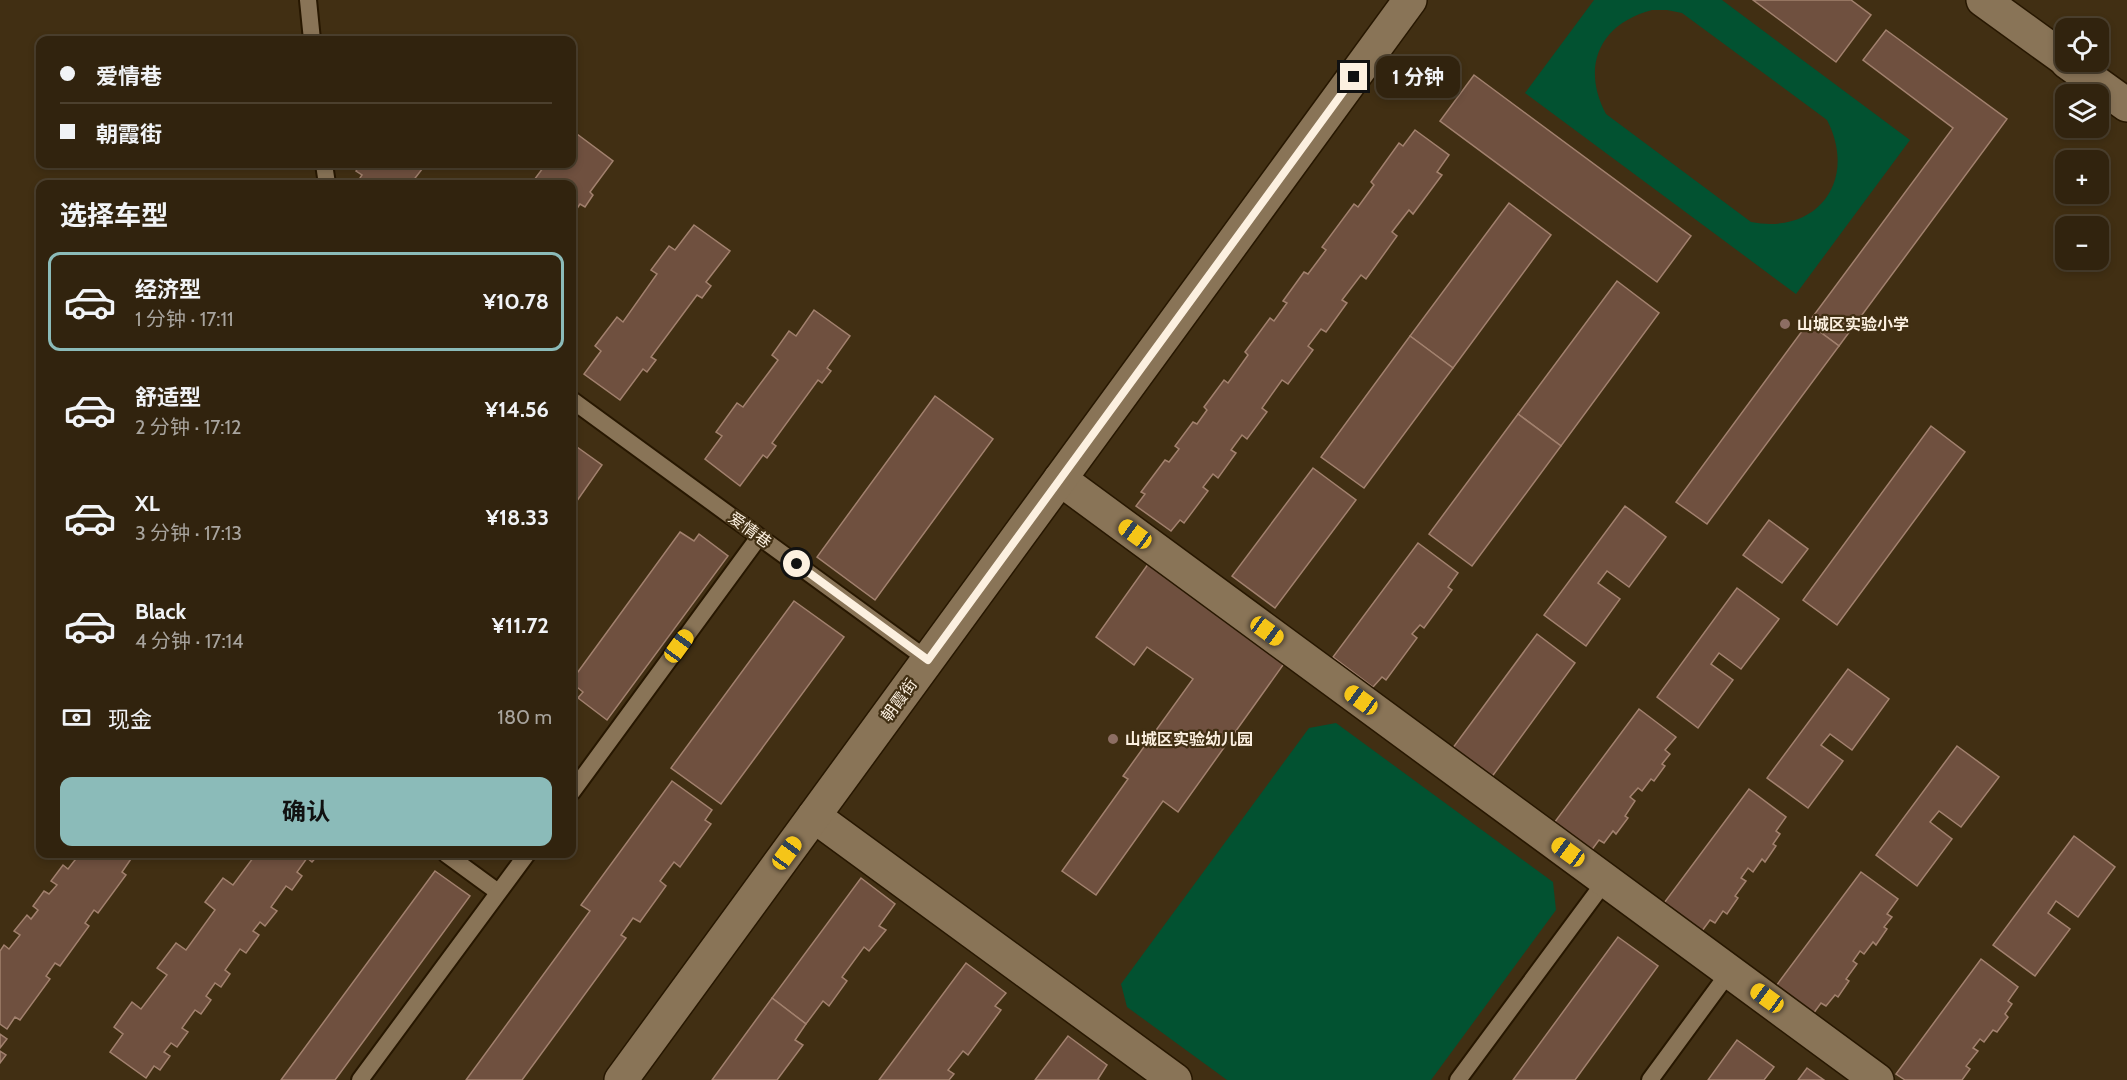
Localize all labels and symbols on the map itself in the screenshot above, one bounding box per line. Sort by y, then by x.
callout: 1 分钟 [1375,56,1459,98]
route end [1340,63,1367,90]
place label: 山城区实验小学 [1797,315,1909,334]
marker: 山城区实验小学 [1778,317,1792,331]
street label: 爱情巷 [725,508,775,552]
car [1115,516,1155,552]
route start [783,550,810,577]
car [1247,613,1287,649]
car [661,626,697,666]
street label: 朝霞街 [877,675,921,725]
car [1341,682,1381,718]
place label: 山城区实验幼儿园 [1125,730,1253,749]
marker: 山城区实验幼儿园 [1106,732,1120,746]
car [769,833,805,873]
car [1548,834,1588,870]
car [1747,980,1787,1016]

